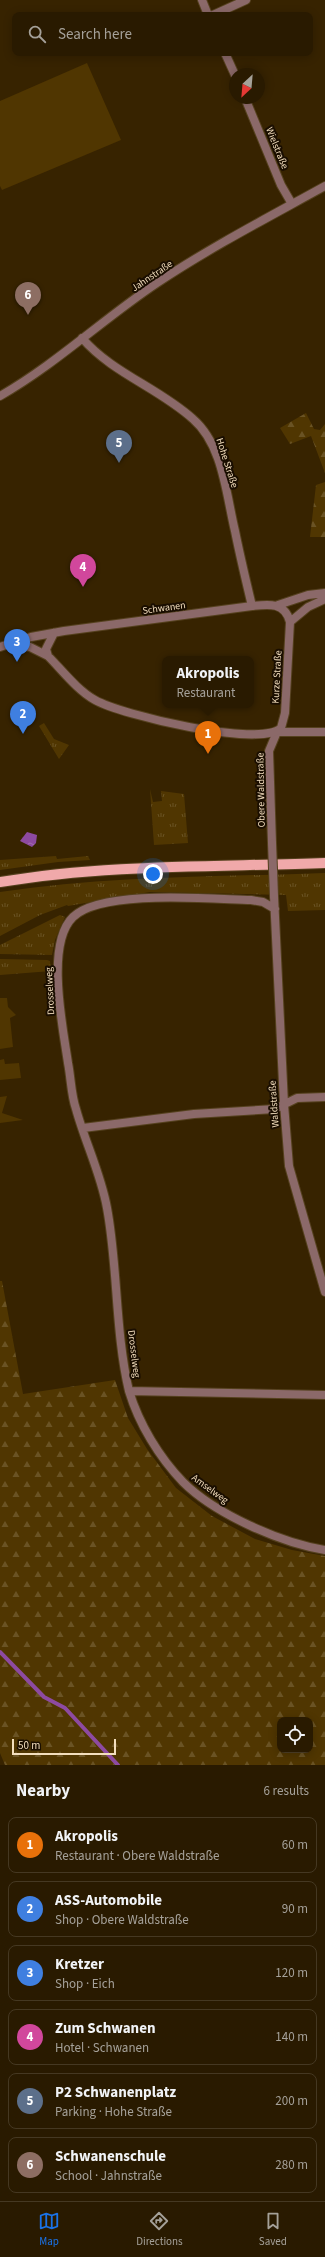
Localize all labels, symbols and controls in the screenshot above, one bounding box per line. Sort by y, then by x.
search box [12,12,313,56]
icon: search [26,23,48,45]
text: Search here [58,24,132,45]
north arrow [229,68,265,104]
street label: Wielstraße [262,125,292,171]
street label: Jahnstraße [129,257,175,295]
pin: 6 [15,282,41,315]
pin: 5 [106,430,132,463]
street label: Hohe Straße [212,436,242,490]
pin: 4 [70,554,96,587]
street label: Schwanen [142,598,186,618]
pin: 3 [4,629,30,662]
street label: Kurze Straße [269,650,285,704]
popup [162,656,254,708]
text: Akropolis [177,663,239,684]
text: Restaurant [177,684,235,702]
pin: 2 [10,701,36,734]
pin: 1 [195,721,221,754]
street label: Obere Waldstraße [253,753,269,827]
your location [143,864,163,884]
street label: Drosselweg [42,967,58,1015]
street label: Waldstraße [265,1080,283,1128]
street label: Drosselweg [124,1329,144,1379]
street label: Amselweg [189,1471,231,1507]
map controls [277,1717,313,1753]
button: locate [277,1717,313,1753]
scale bar [12,1737,116,1756]
text: 50 m [18,1738,40,1753]
text: Nearby [16,1779,70,1803]
text: 6 results [264,1782,309,1800]
text: Akropolis [55,1826,118,1847]
text: 1 [27,1836,33,1854]
text: 60 m [282,1836,308,1854]
text: Restaurant · Obere Waldstraße [55,1847,219,1865]
text: ASS-Automobile [55,1890,162,1911]
text: 2 [27,1900,33,1918]
text: 90 m [282,1900,308,1918]
text: Shop · Obere Waldstraße [55,1911,189,1929]
text: Kretzer [55,1954,104,1975]
text: 3 [27,1964,33,1982]
text: 120 m [275,1964,308,1982]
text: Shop · Eich [55,1975,115,1993]
text: Zum Schwanen [55,2018,156,2039]
text: 4 [27,2028,33,2046]
text: 140 m [275,2028,308,2046]
text: Hotel · Schwanen [55,2039,149,2057]
text: P2 Schwanenplatz [55,2082,176,2103]
text: 5 [27,2092,33,2110]
text: 200 m [275,2092,308,2110]
text: Parking · Hohe Straße [55,2103,172,2121]
text: Schwanenschule [55,2146,166,2167]
text: 6 [27,2156,33,2174]
text: 280 m [275,2156,308,2174]
text: School · Jahnstraße [55,2167,162,2185]
tab: Map [38,2210,60,2249]
tab: Directions [136,2210,183,2249]
tab: Saved [259,2210,287,2249]

